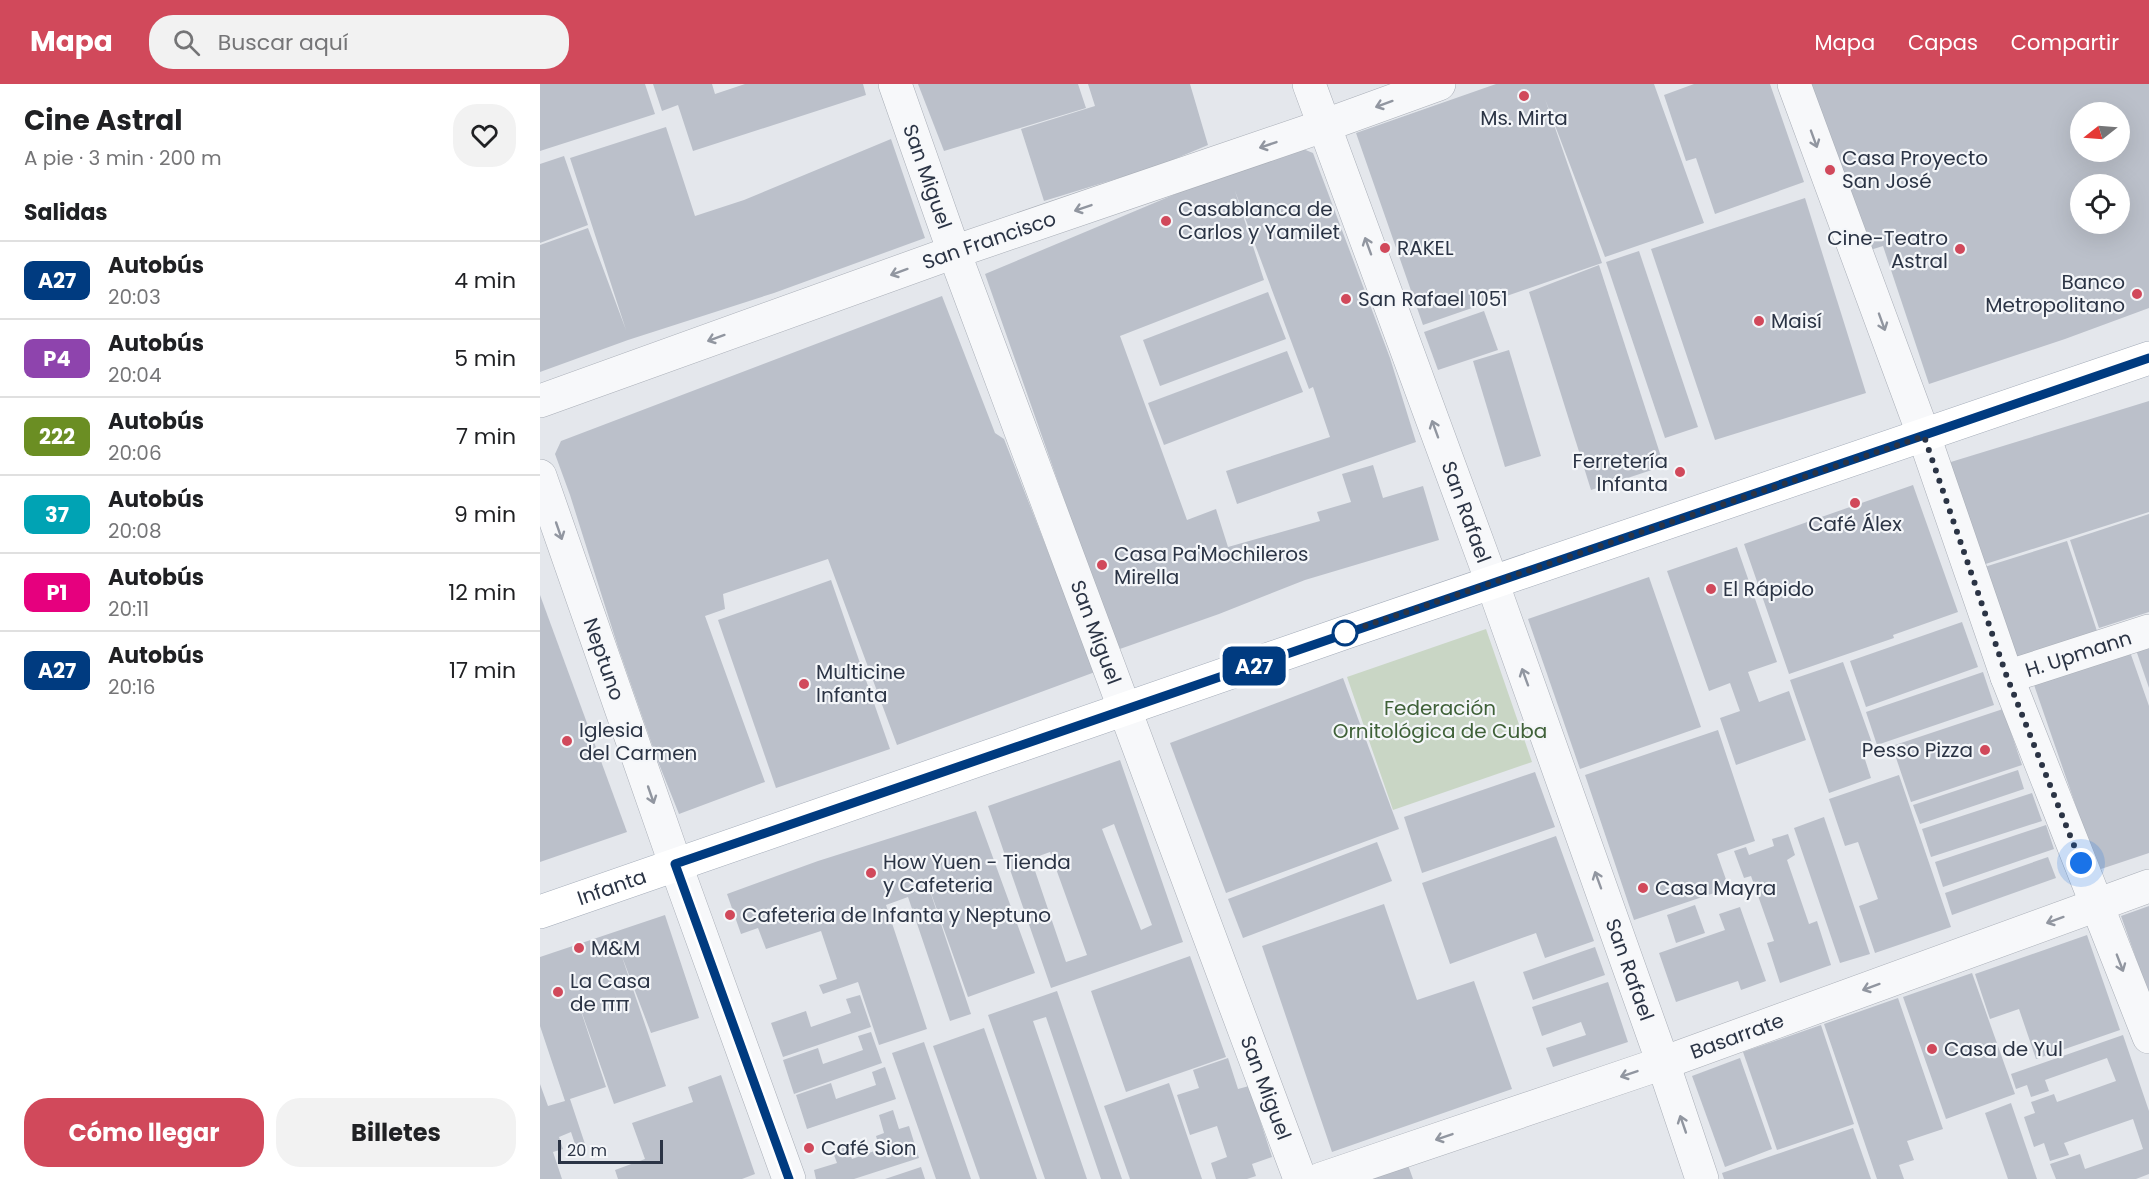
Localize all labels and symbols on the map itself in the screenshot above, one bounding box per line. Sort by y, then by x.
marker: Ms. Mirta [1517,89,1531,103]
one-way arrow [1375,99,1393,110]
north arrow [2070,102,2130,162]
place label: Ms. Mirta [1480,104,1568,132]
street label: San Miguel [896,120,959,233]
one-way arrow [1810,129,1821,148]
one-way arrow [1259,140,1278,151]
place label: Casa Proyecto San José [1842,144,1988,195]
marker: Casa Proyecto San José [1823,163,1837,177]
place label: Casablanca de Carlos y Yamilet [1178,195,1340,246]
one-way arrow [1074,203,1093,214]
street label: San Francisco [918,204,1060,276]
marker: Casablanca de Carlos y Yamilet [1159,214,1173,228]
place label: Cine-Teatro Astral [1827,224,1948,275]
place label: RAKEL [1397,234,1454,262]
one-way arrow [1361,237,1372,256]
marker: RAKEL [1378,241,1392,255]
marker: Cine-Teatro Astral [1953,242,1967,256]
one-way arrow [890,267,909,278]
place label: Banco Metropolitano [1985,268,2125,319]
place label: San Rafael 1051 [1358,285,1508,313]
marker: Banco Metropolitano [2130,287,2144,301]
marker: San Rafael 1051 [1339,292,1353,306]
place label: Maisí [1771,307,1822,335]
one-way arrow [1877,312,1888,331]
marker: Maisí [1752,314,1766,328]
one-way arrow [707,333,726,344]
one-way arrow [1429,420,1440,439]
place label: Ferretería Infanta [1573,447,1668,498]
street label: San Rafael [1435,457,1498,567]
marker: Ferretería Infanta [1673,465,1687,479]
marker: Café Álex [1848,496,1862,510]
place label: Café Álex [1808,510,1902,538]
one-way arrow [555,521,566,540]
place label: Casa Pa'Mochileros Mirella [1114,540,1308,591]
marker: Casa Pa'Mochileros Mirella [1095,558,1109,572]
place label: El Rápido [1723,575,1814,603]
street label: San Miguel [1064,576,1128,688]
marker: El Rápido [1704,582,1718,596]
street label: Neptuno [577,614,631,704]
unlabelled marker [1332,620,1358,646]
street label: H. Upmann [2022,624,2135,684]
line badge: A27 [1220,646,1288,686]
place label: Multicine Infanta [816,658,905,709]
one-way arrow [1519,668,1530,687]
marker: Multicine Infanta [797,677,811,691]
park label: Federación Ornitológica de Cuba [1333,694,1547,745]
place label: Iglesia del Carmen [579,716,697,767]
marker: Iglesia del Carmen [560,734,574,748]
place label: Pesso Pizza [1862,736,1973,764]
marker: Pesso Pizza [1978,743,1992,757]
one-way arrow [646,785,657,804]
place label: How Yuen - Tienda y Cafeteria [883,848,1071,899]
your location [2066,848,2096,878]
street label: Infanta [573,862,650,912]
marker: How Yuen - Tienda y Cafeteria [864,866,878,880]
one-way arrow [1591,871,1602,890]
place label: Casa Mayra [1655,874,1776,902]
marker: Casa Mayra [1636,881,1650,895]
place label: Cafeteria de Infanta y Neptuno [742,901,1051,929]
marker: Cafeteria de Infanta y Neptuno [723,908,737,922]
street label: San Rafael [1599,915,1661,1025]
one-way arrow [2046,916,2064,927]
place label: M&M [591,934,640,962]
marker: M&M [572,941,586,955]
one-way arrow [2116,953,2127,972]
place label: La Casa de ππ [570,967,650,1018]
one-way arrow [1862,982,1881,993]
marker: La Casa de ππ [551,985,565,999]
street label: Basarrate [1686,1006,1788,1066]
street label: San Miguel [1234,1032,1298,1144]
place label: Casa de Yul [1944,1035,2063,1063]
marker: Casa de Yul [1925,1042,1939,1056]
one-way arrow [1620,1070,1639,1081]
one-way arrow [1677,1115,1688,1133]
one-way arrow [1435,1133,1454,1144]
place label: Café Sion [821,1134,917,1162]
scale bar [558,1137,663,1164]
marker: Café Sion [802,1141,816,1155]

